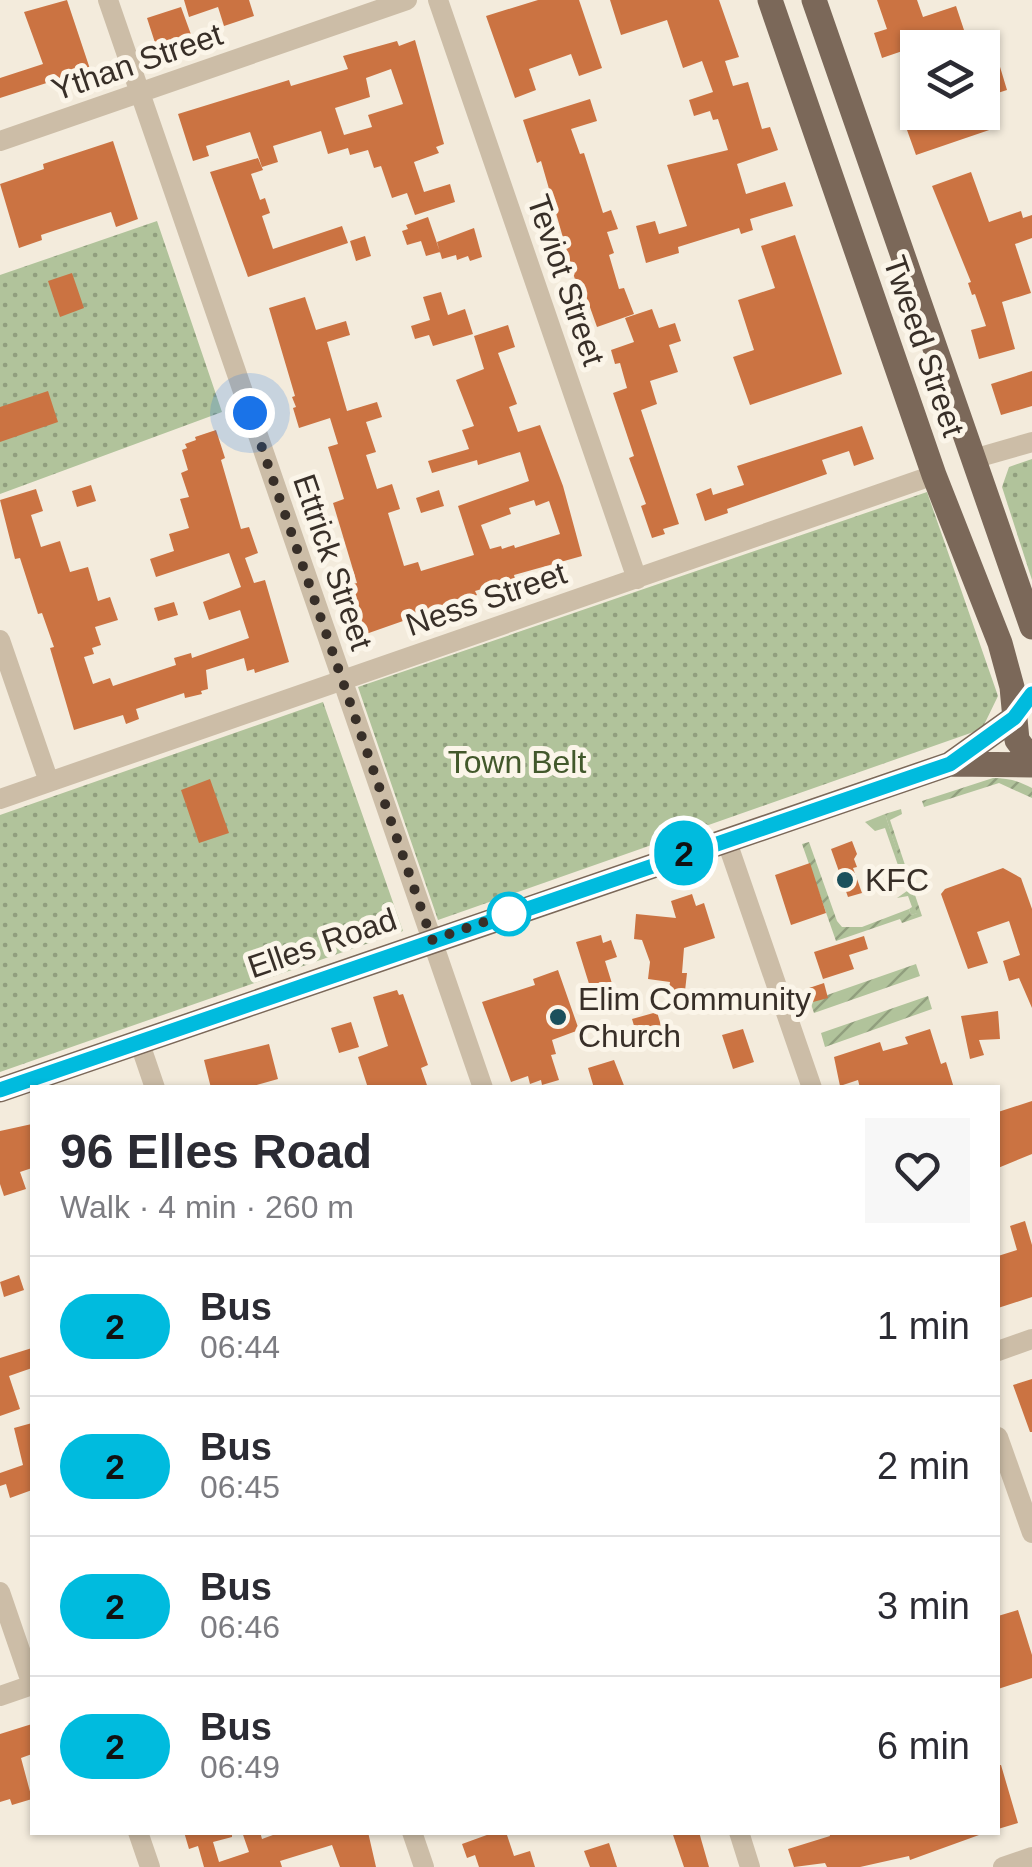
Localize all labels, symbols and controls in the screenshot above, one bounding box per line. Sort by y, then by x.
street label: Ythan Street [47,16,227,108]
map controls [900,30,1000,130]
button: layers [900,30,1000,130]
street label: Teviot Street [520,190,612,370]
street label: Tweed Street [876,251,972,441]
your location [225,388,275,438]
street label: Ettrick Street [286,470,380,655]
street label: Ness Street [401,555,571,643]
park label: Town Belt [448,744,586,780]
line badge: 2 [652,820,716,886]
text: 2 [674,834,694,873]
place label: KFC [865,862,929,898]
marker: KFC [834,869,856,891]
unlabelled marker [488,893,530,935]
street label: Elles Road [243,901,401,985]
place label: Elim Community Church [578,981,811,1054]
marker: Elim Community Church [547,1006,569,1028]
button: heart [865,1118,970,1223]
text: 96 Elles Road [60,1125,372,1178]
text: Walk · 4 min · 260 m [60,1189,354,1225]
text: Bus [200,1286,272,1328]
text: 1 min [877,1305,970,1347]
text: 2 [105,1307,125,1346]
text: 06:44 [200,1329,280,1365]
text: Bus [200,1426,272,1468]
text: 2 min [877,1445,970,1487]
text: 2 [105,1447,125,1486]
text: 06:45 [200,1469,280,1505]
text: Bus [200,1566,272,1608]
text: 3 min [877,1585,970,1627]
text: 2 [105,1587,125,1626]
text: 06:46 [200,1609,280,1645]
text: Bus [200,1706,272,1748]
text: 6 min [877,1725,970,1767]
text: 2 [105,1727,125,1766]
text: 06:49 [200,1749,280,1785]

